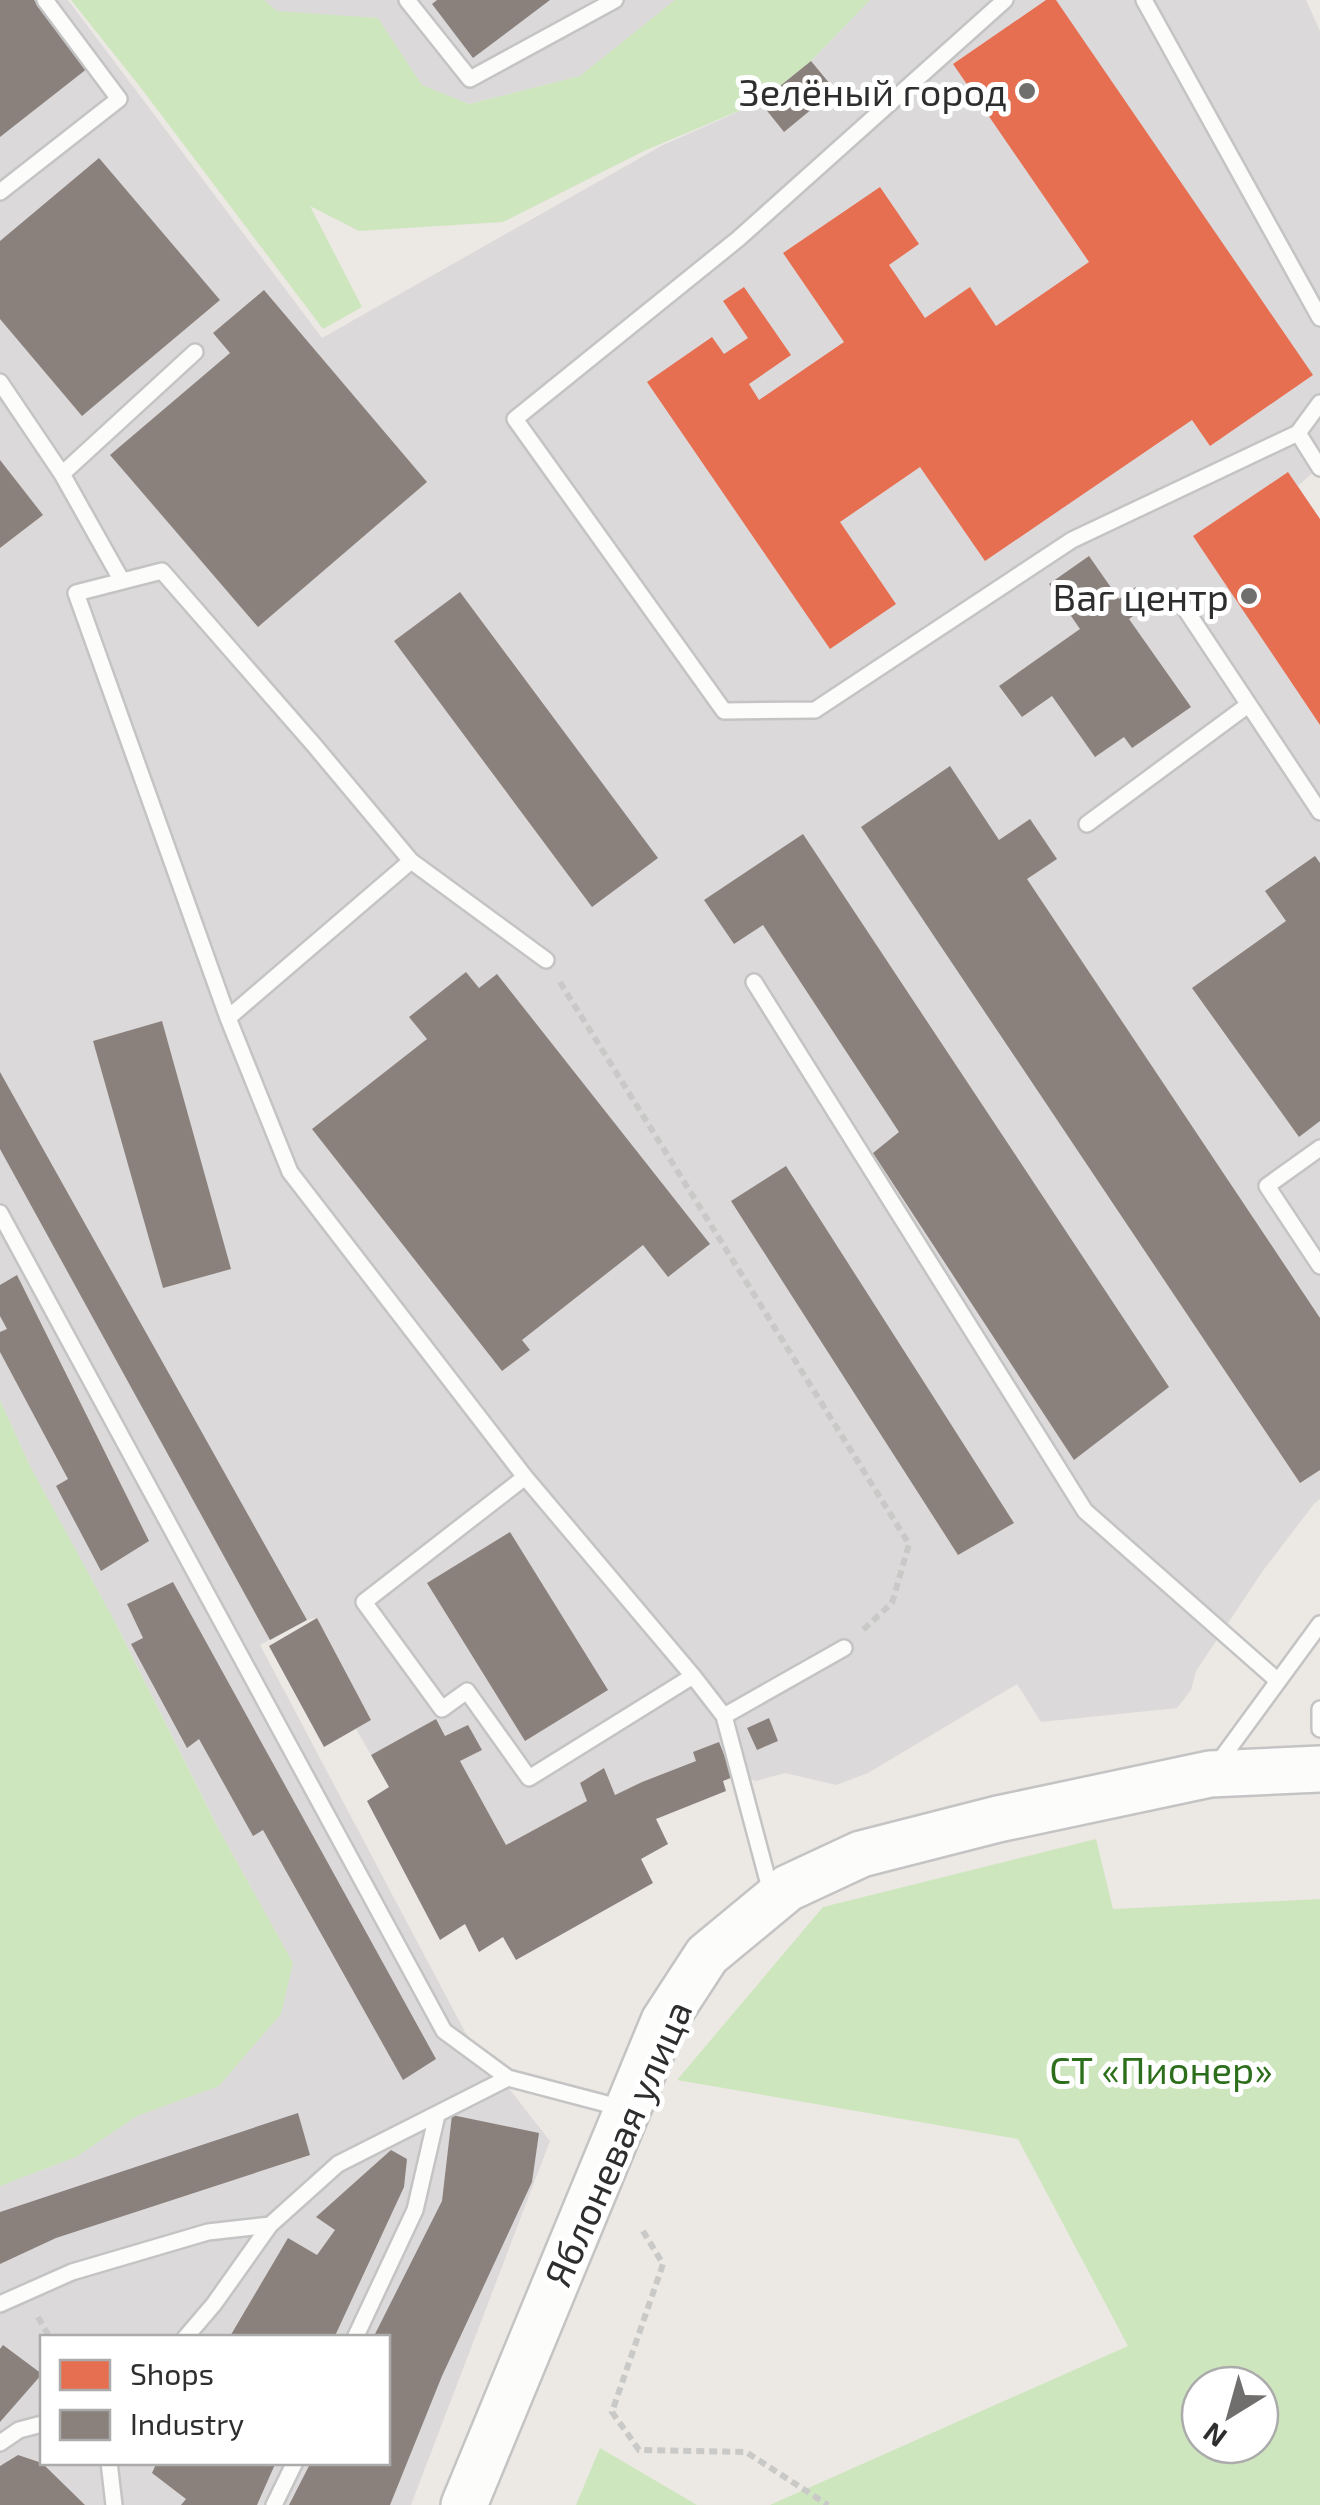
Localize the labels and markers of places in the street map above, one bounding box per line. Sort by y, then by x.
place label: Зелёный город [739,68,1007,114]
marker: Зелёный город [1016,80,1038,102]
place label: Ваг центр [1053,573,1229,619]
marker: Ваг центр [1238,585,1260,607]

